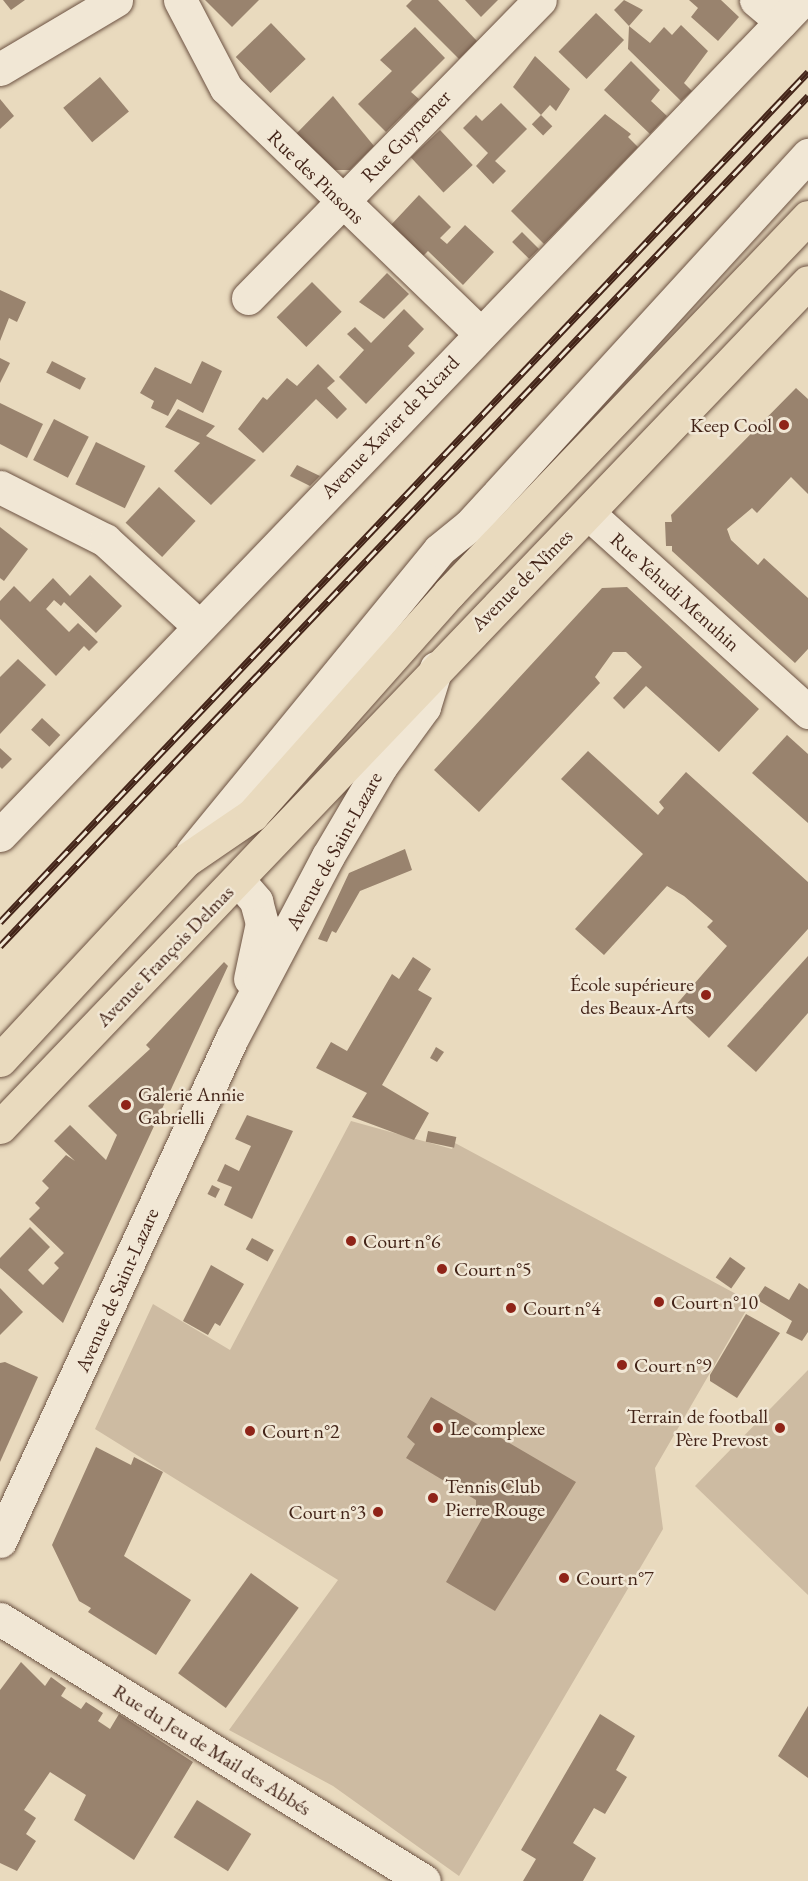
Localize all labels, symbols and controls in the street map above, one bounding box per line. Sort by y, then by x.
street label: Rue Guynemer [356,85,456,187]
street label: Rue des Pinsons [263,125,369,229]
street label: Avenue Xavier de Ricard [316,351,464,503]
place label: Keep Cool [690,413,772,437]
marker: Keep Cool [777,418,791,432]
street label: Avenue de Nîmes [466,524,578,636]
street label: Rue Yehudi Menuhin [605,528,745,656]
street label: Avenue de Saint-Lazare [281,768,387,934]
street label: Avenue François Delmas [91,880,239,1032]
place label: École supérieure des Beaux-Arts [570,972,694,1019]
marker: École supérieure des Beaux-Arts [699,988,713,1002]
place label: Galerie Annie Gabrielli [138,1082,244,1129]
marker: Galerie Annie Gabrielli [119,1098,133,1112]
street label: Avenue de Saint-Lazare [70,1204,164,1376]
place label: Court n°6 [363,1229,441,1253]
marker: Court n°6 [344,1234,358,1248]
place label: Court n°5 [454,1257,532,1281]
marker: Court n°5 [435,1262,449,1276]
place label: Court n°10 [671,1290,758,1314]
marker: Court n°10 [652,1295,666,1309]
place label: Court n°4 [523,1296,601,1320]
marker: Court n°4 [504,1301,518,1315]
place label: Court n°9 [634,1353,712,1377]
marker: Court n°9 [615,1358,629,1372]
place label: Terrain de football Père Prevost [627,1404,768,1451]
place label: Le complexe [450,1416,545,1440]
place label: Court n°2 [262,1419,340,1443]
marker: Le complexe [431,1421,445,1435]
marker: Terrain de football Père Prevost [773,1421,787,1435]
marker: Court n°2 [243,1424,257,1438]
place label: Tennis Club Pierre Rouge [445,1474,545,1521]
marker: Tennis Club Pierre Rouge [426,1491,440,1505]
place label: Court n°3 [288,1500,366,1524]
marker: Court n°3 [371,1505,385,1519]
place label: Court n°7 [576,1566,654,1590]
marker: Court n°7 [557,1571,571,1585]
street label: Rue du Jeu de Mail des Abbés [109,1679,315,1821]

